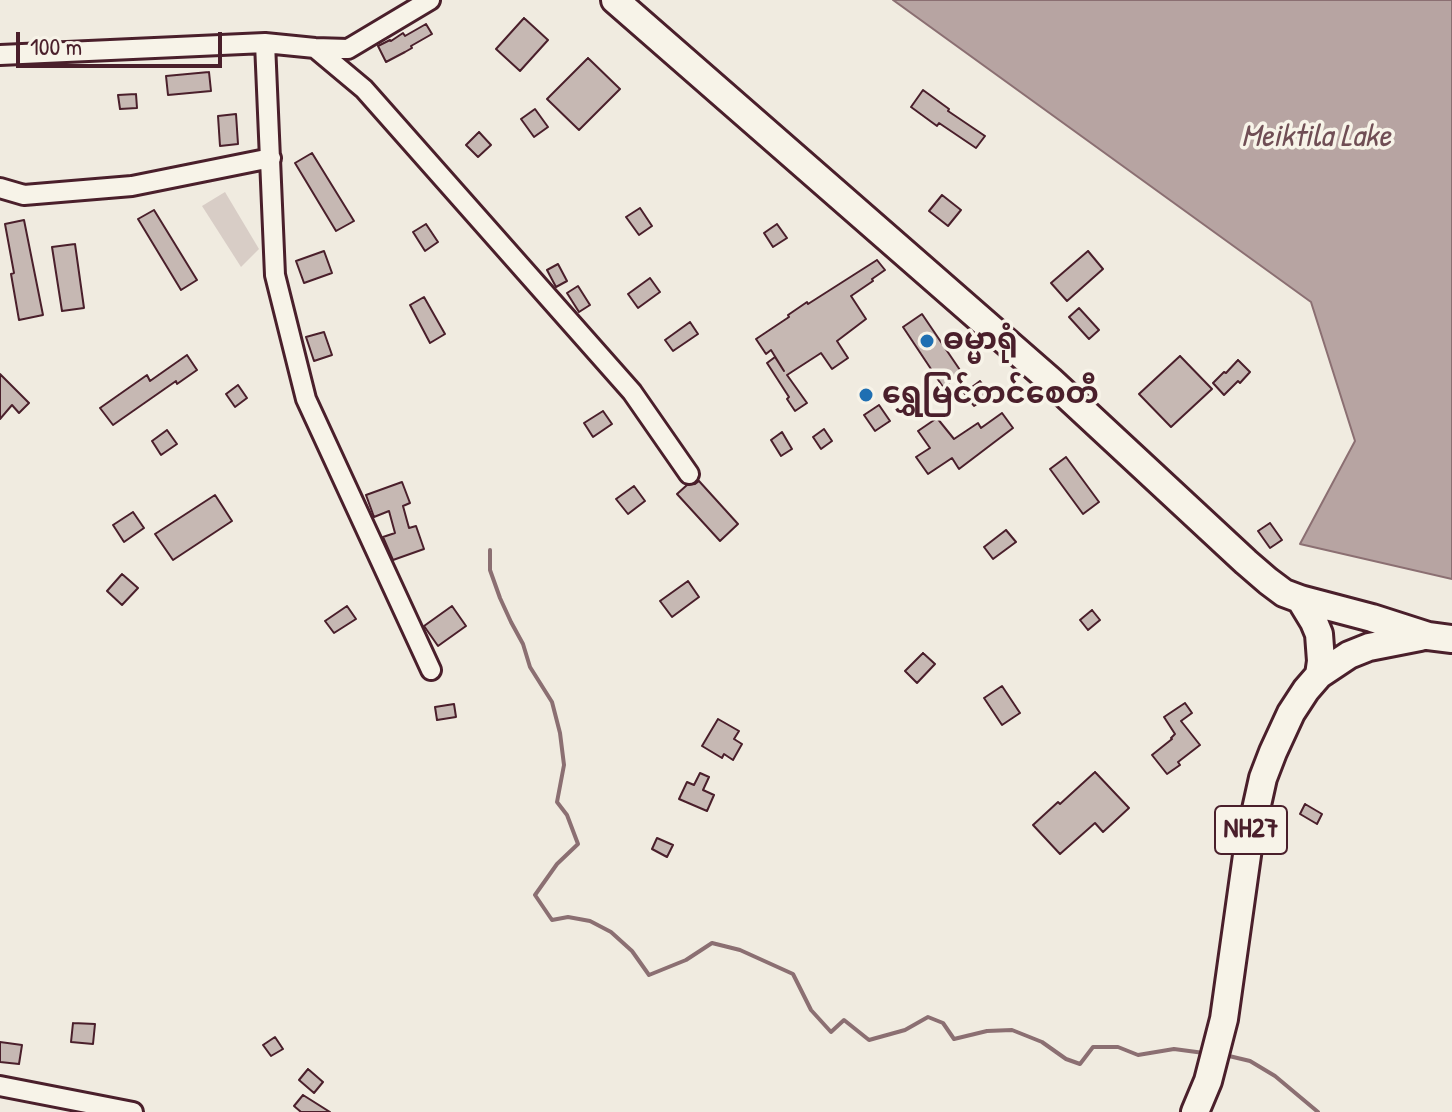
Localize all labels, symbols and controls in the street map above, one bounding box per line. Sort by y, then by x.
scale bar [20,16,226,66]
text: 100 m [30,30,82,62]
water label: Meiktila Lake [1241,118,1391,156]
place label: ဓမ္မာရုံ [943,323,1018,359]
marker: ဓမ္မာရုံ [918,332,936,350]
place label: ရွှေမြင်တင်စေတီ [882,377,1099,413]
marker: ရွှေမြင်တင်စေတီ [857,386,875,404]
road number: NH27 [1215,806,1287,854]

